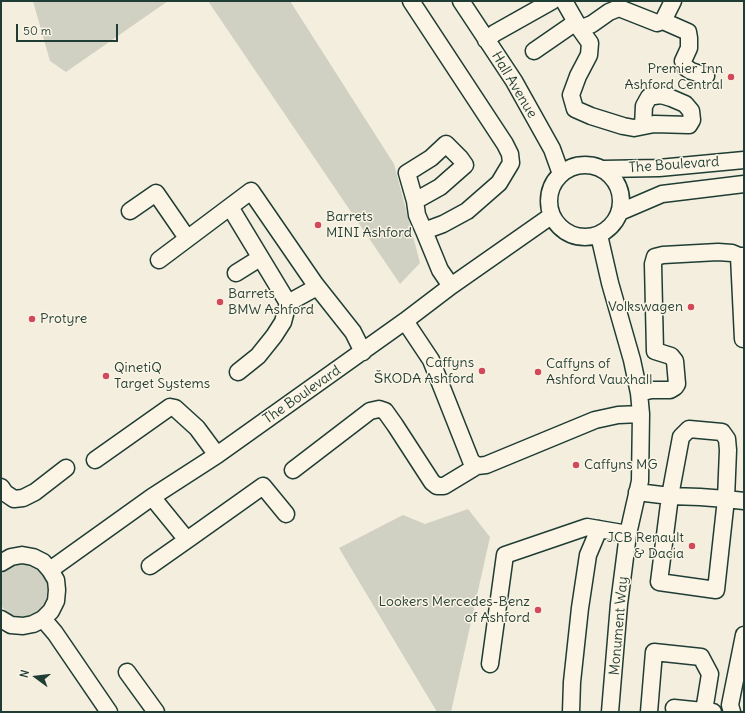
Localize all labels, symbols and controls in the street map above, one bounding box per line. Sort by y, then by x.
scale bar [18,16,120,42]
text: 50 m [23,23,51,38]
street label: Hall Avenue [488,49,540,121]
place label: Premier Inn Ashford Central [624,61,723,94]
marker: Premier Inn Ashford Central [726,72,736,82]
street label: The Boulevard [628,153,720,177]
place label: Barrets MINI Ashford [326,209,412,242]
marker: Barrets MINI Ashford [313,220,323,230]
place label: Barrets BMW Ashford [228,286,314,318]
marker: Barrets BMW Ashford [215,297,225,307]
place label: Volkswagen [608,299,683,315]
marker: Volkswagen [686,302,696,312]
place label: Protyre [40,311,87,327]
marker: Protyre [27,314,37,324]
place label: Caffyns ŠKODA Ashford [374,355,474,388]
place label: Caffyns of Ashford Vauxhall [546,356,652,388]
place label: QinetiQ Target Systems [114,360,210,392]
street label: The Boulevard [260,362,344,428]
marker: Caffyns ŠKODA Ashford [477,366,487,376]
marker: Caffyns of Ashford Vauxhall [533,367,543,377]
marker: QinetiQ Target Systems [101,371,111,381]
place label: Caffyns MG [584,457,657,473]
marker: Caffyns MG [571,460,581,470]
place label: JCB Renault & Dacia [607,530,684,562]
marker: JCB Renault & Dacia [687,541,697,551]
street label: Monument Way [606,576,632,676]
place label: Lookers Mercedes-Benz of Ashford [379,594,530,626]
marker: Lookers Mercedes-Benz of Ashford [533,605,543,615]
north arrow [16,657,56,697]
text: N [17,668,32,679]

